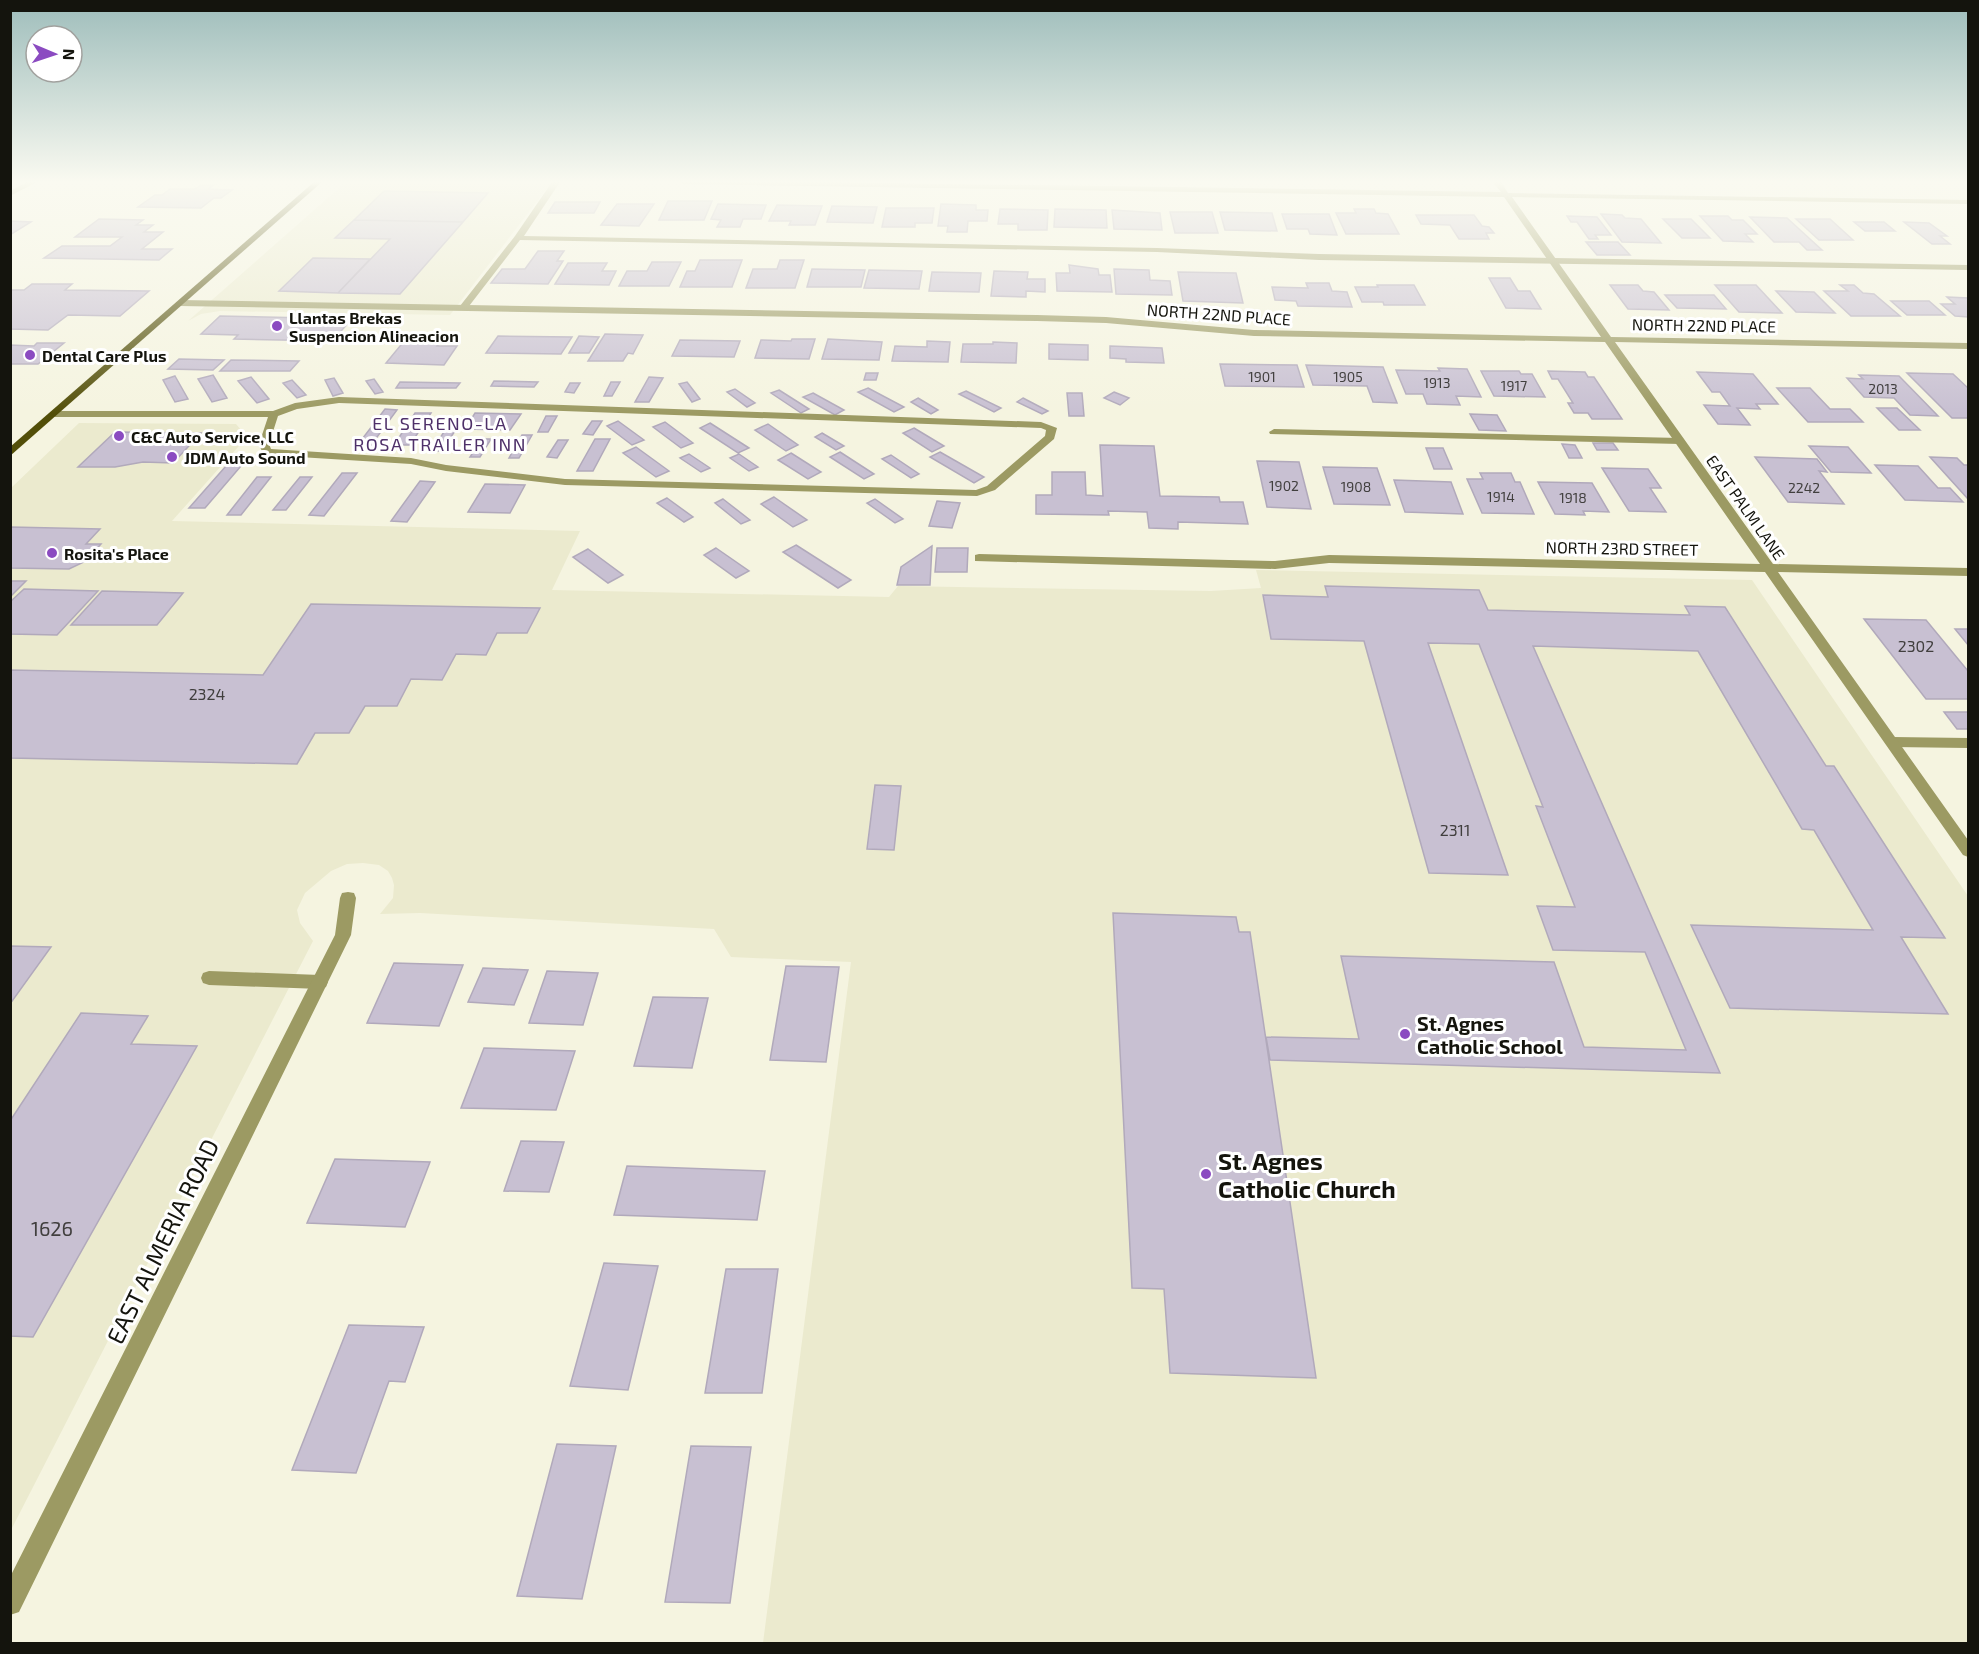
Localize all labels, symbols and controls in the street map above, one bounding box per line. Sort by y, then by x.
north arrow [24,24,84,84]
text: N [60,48,79,61]
street label: NORTH 22ND PLACE [1146,299,1292,329]
place label: Llantas Brekas Suspencion Alineacion [289,308,459,345]
street label: NORTH 22ND PLACE [1632,314,1776,336]
marker: Llantas Brekas Suspencion Alineacion [270,319,284,333]
place label: Dental Care Plus [42,346,166,365]
marker: Dental Care Plus [23,348,37,362]
house number: 1901 [1248,368,1276,385]
house number: 1905 [1333,368,1363,385]
house number: 1913 [1424,374,1450,391]
house number: 1917 [1501,377,1527,394]
house number: 2013 [1868,380,1898,397]
district label: EL SERENO-LA ROSA TRAILER INN [353,412,527,455]
place label: C&C Auto Service, LLC [131,427,294,446]
marker: C&C Auto Service, LLC [112,429,126,443]
place label: JDM Auto Sound [184,448,305,467]
marker: JDM Auto Sound [165,450,179,464]
street label: EAST PALM LANE [1703,451,1789,563]
house number: 1902 [1269,477,1299,494]
house number: 1908 [1341,478,1371,495]
house number: 2242 [1788,479,1820,496]
house number: 1914 [1487,488,1515,505]
house number: 1918 [1559,489,1587,506]
street label: NORTH 23RD STREET [1546,537,1698,559]
place label: Rosita's Place [64,544,169,563]
marker: Rosita's Place [45,546,59,560]
house number: 2302 [1898,636,1934,655]
house number: 2324 [189,684,226,703]
house number: 2311 [1440,820,1470,839]
place label: St. Agnes Catholic School [1417,1011,1563,1058]
marker: St. Agnes Catholic School [1398,1027,1412,1041]
street label: EAST ALMERIA ROAD [100,1134,224,1348]
place label: St. Agnes Catholic Church [1218,1146,1396,1203]
marker: St. Agnes Catholic Church [1199,1167,1213,1181]
house number: 1626 [31,1216,73,1240]

